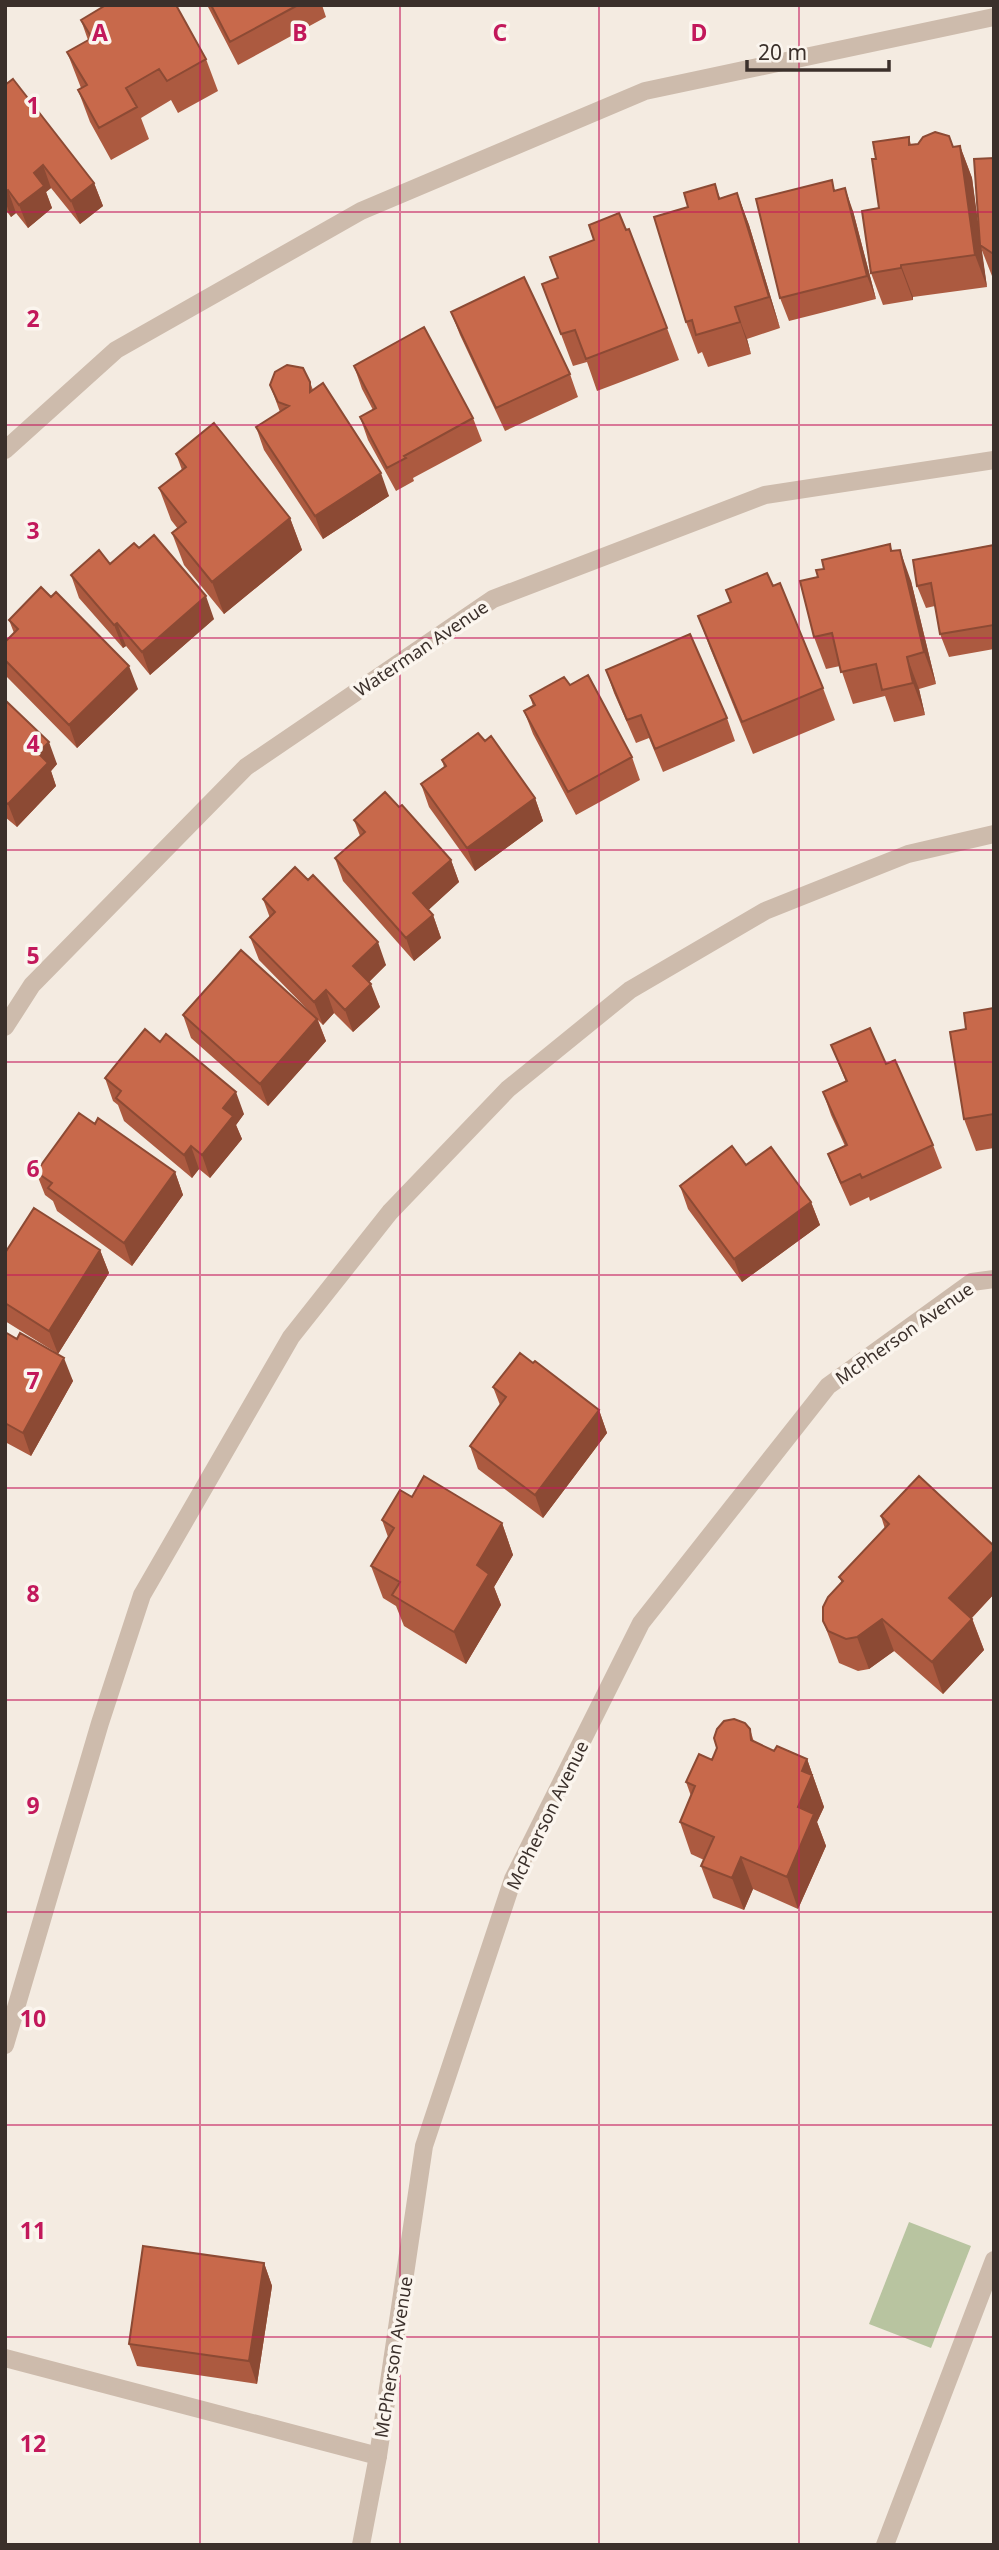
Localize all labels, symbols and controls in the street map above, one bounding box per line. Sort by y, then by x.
text: A [92,16,108,48]
text: B [292,16,308,48]
text: C [493,16,508,48]
text: D [691,16,707,48]
scale bar [747,28,889,72]
text: 20 m [758,38,807,66]
text: 1 [26,89,40,121]
text: 2 [26,302,40,334]
text: 3 [26,514,40,546]
street label: Waterman Avenue [349,594,493,702]
text: 4 [26,727,40,759]
text: 5 [26,939,40,971]
text: 6 [26,1152,40,1184]
street label: McPherson Avenue [830,1276,978,1390]
text: 7 [26,1364,40,1396]
text: 8 [26,1577,40,1609]
street label: McPherson Avenue [500,1736,594,1894]
text: 9 [26,1789,40,1821]
text: 10 [20,2002,46,2034]
text: 11 [20,2214,46,2246]
street label: McPherson Avenue [368,2275,418,2439]
text: 12 [20,2427,46,2459]

